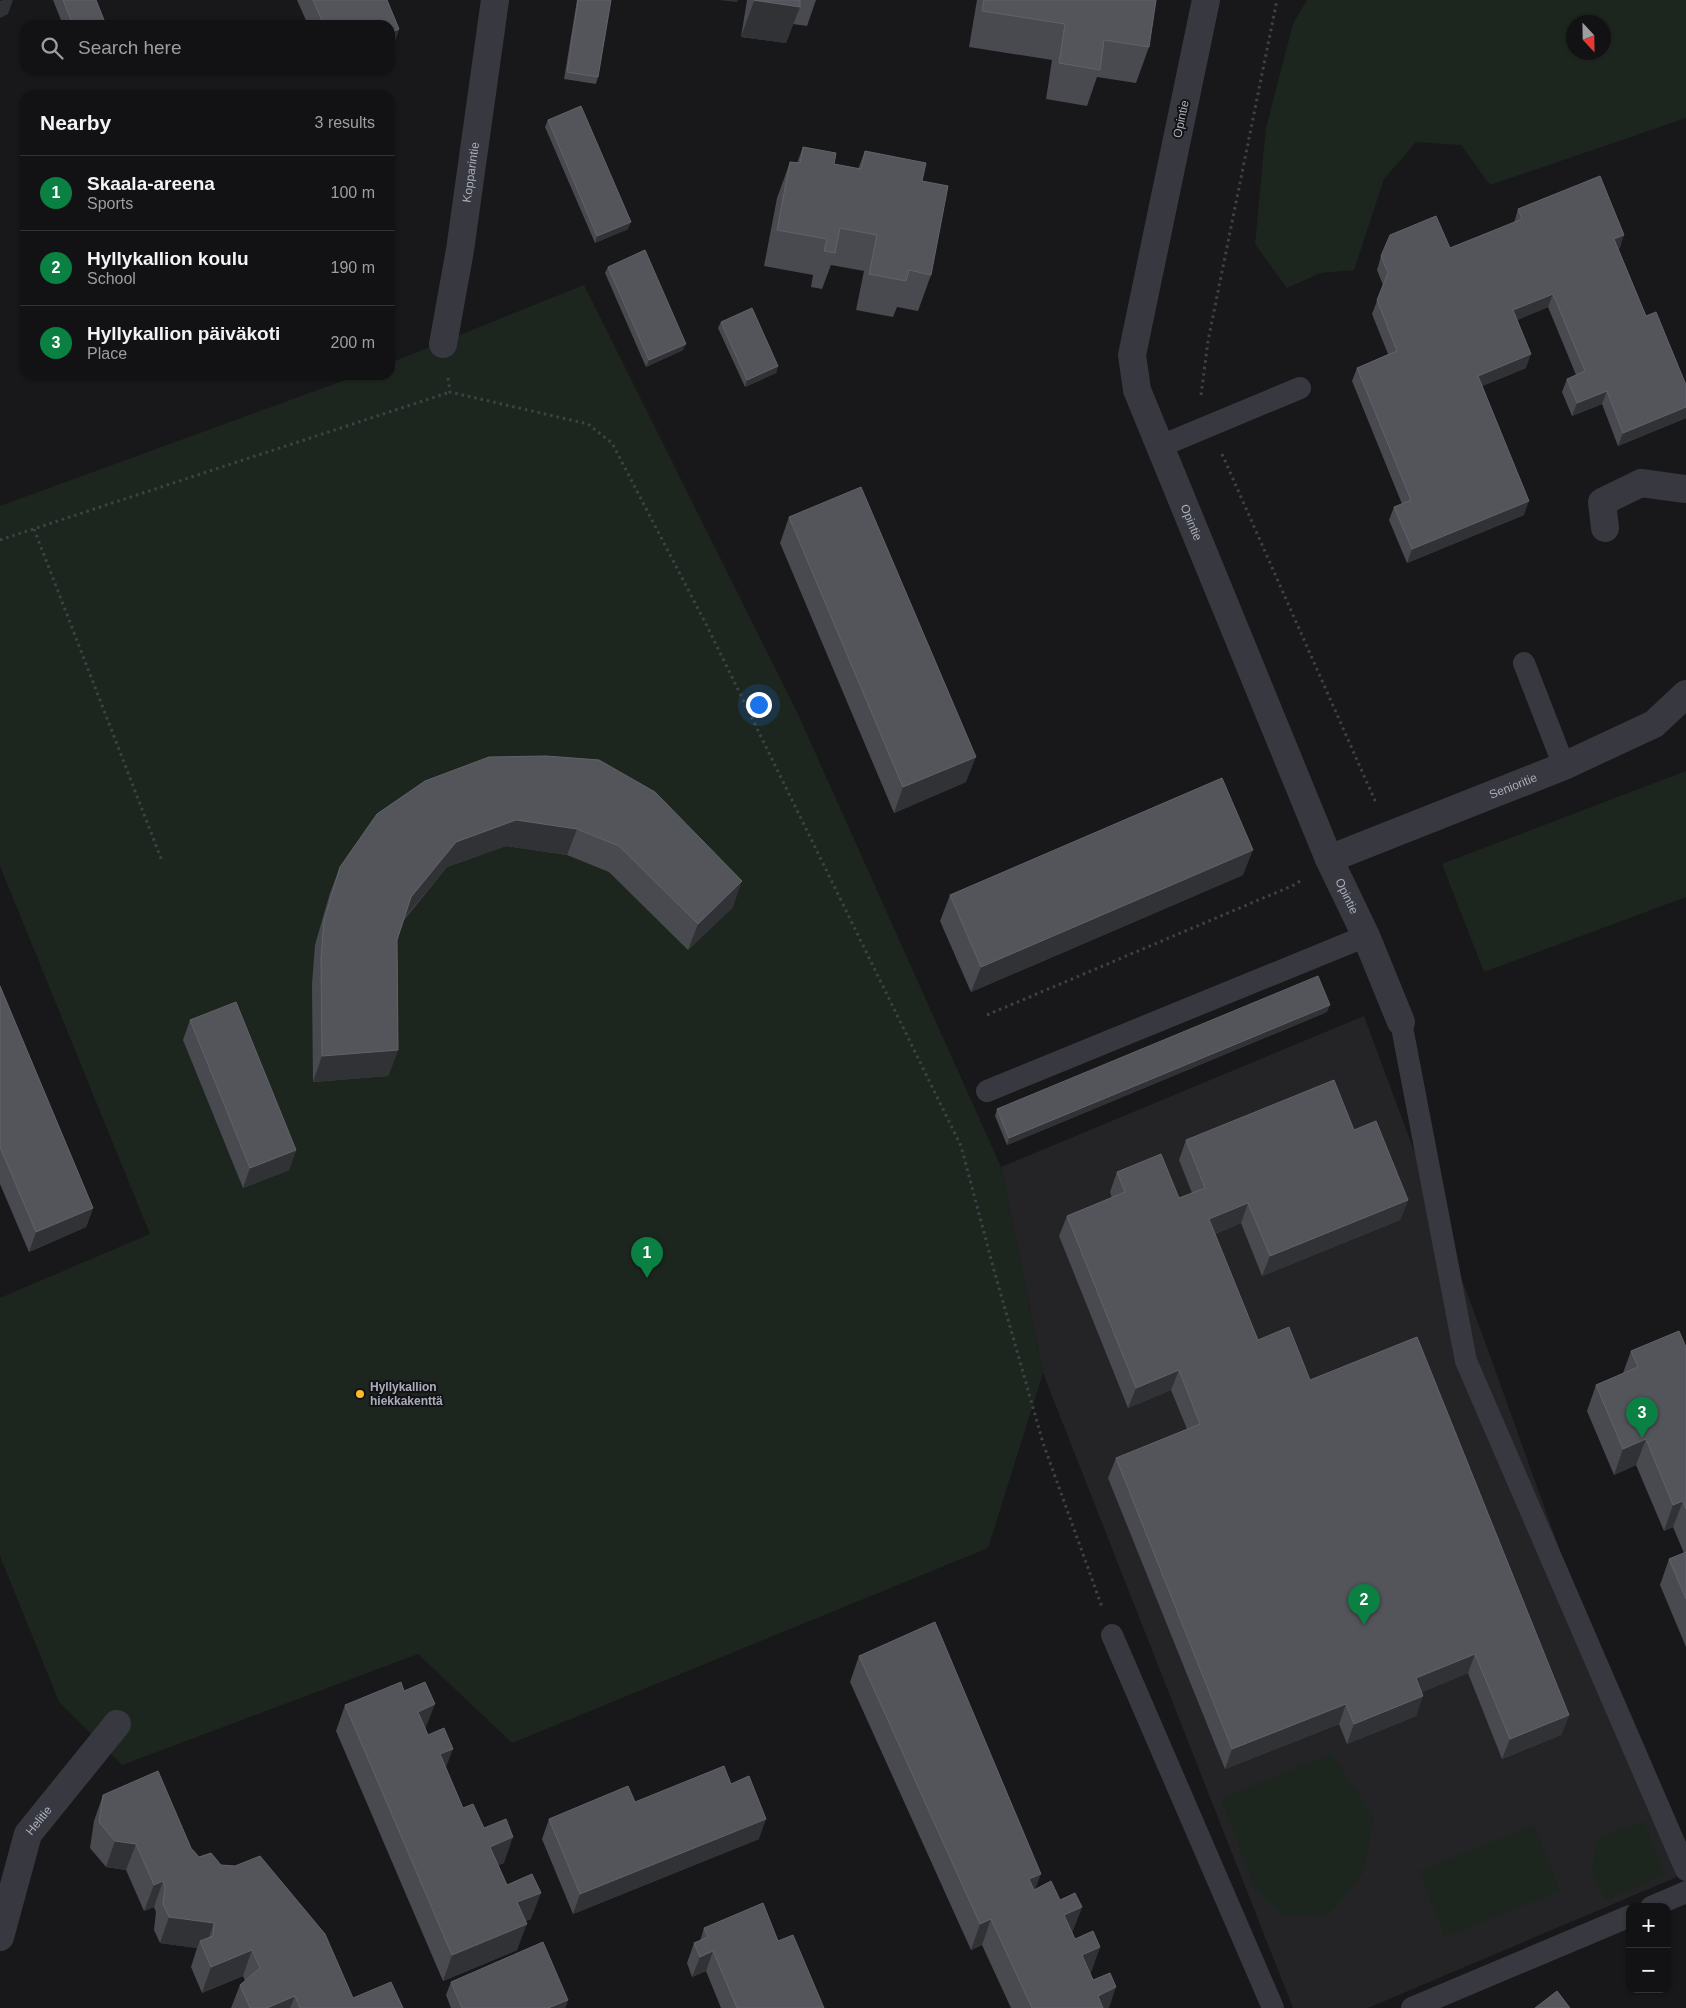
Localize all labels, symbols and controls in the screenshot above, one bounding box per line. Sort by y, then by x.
north arrow [1566,15,1611,60]
search box [20,20,395,75]
icon: search [38,34,66,62]
text: Search here [78,37,182,58]
street label: Opintie [1170,99,1192,139]
text: Nearby [40,111,111,134]
text: 3 results [315,114,375,131]
street label: Kopparintie [460,141,482,203]
text: Skaala-areena [87,173,215,194]
text: 1 [52,184,60,201]
text: 100 m [331,184,375,201]
text: Sports [87,195,133,212]
text: Hyllykallion koulu [87,248,249,269]
text: 2 [52,259,60,276]
text: 190 m [331,259,375,276]
text: School [87,270,136,287]
text: Hyllykallion päiväkoti [87,323,280,344]
text: 3 [52,334,60,351]
text: 200 m [331,334,375,351]
text: Place [87,345,127,362]
street label: Opintie [1177,502,1205,543]
your location [746,692,772,718]
street label: Senioritie [1487,770,1539,802]
street label: Opintie [1332,876,1362,917]
pin: 1 [631,1237,663,1278]
place label: Hyllykallion hiekkakenttä [370,1380,443,1408]
marker: Hyllykallion hiekkakenttä [354,1388,366,1400]
pin: 3 [1626,1397,1658,1438]
pin: 2 [1348,1584,1380,1625]
street label: Helitie [23,1803,55,1838]
map controls [1626,1903,1671,1993]
button: + [1626,1903,1671,1948]
button: − [1626,1948,1671,1993]

